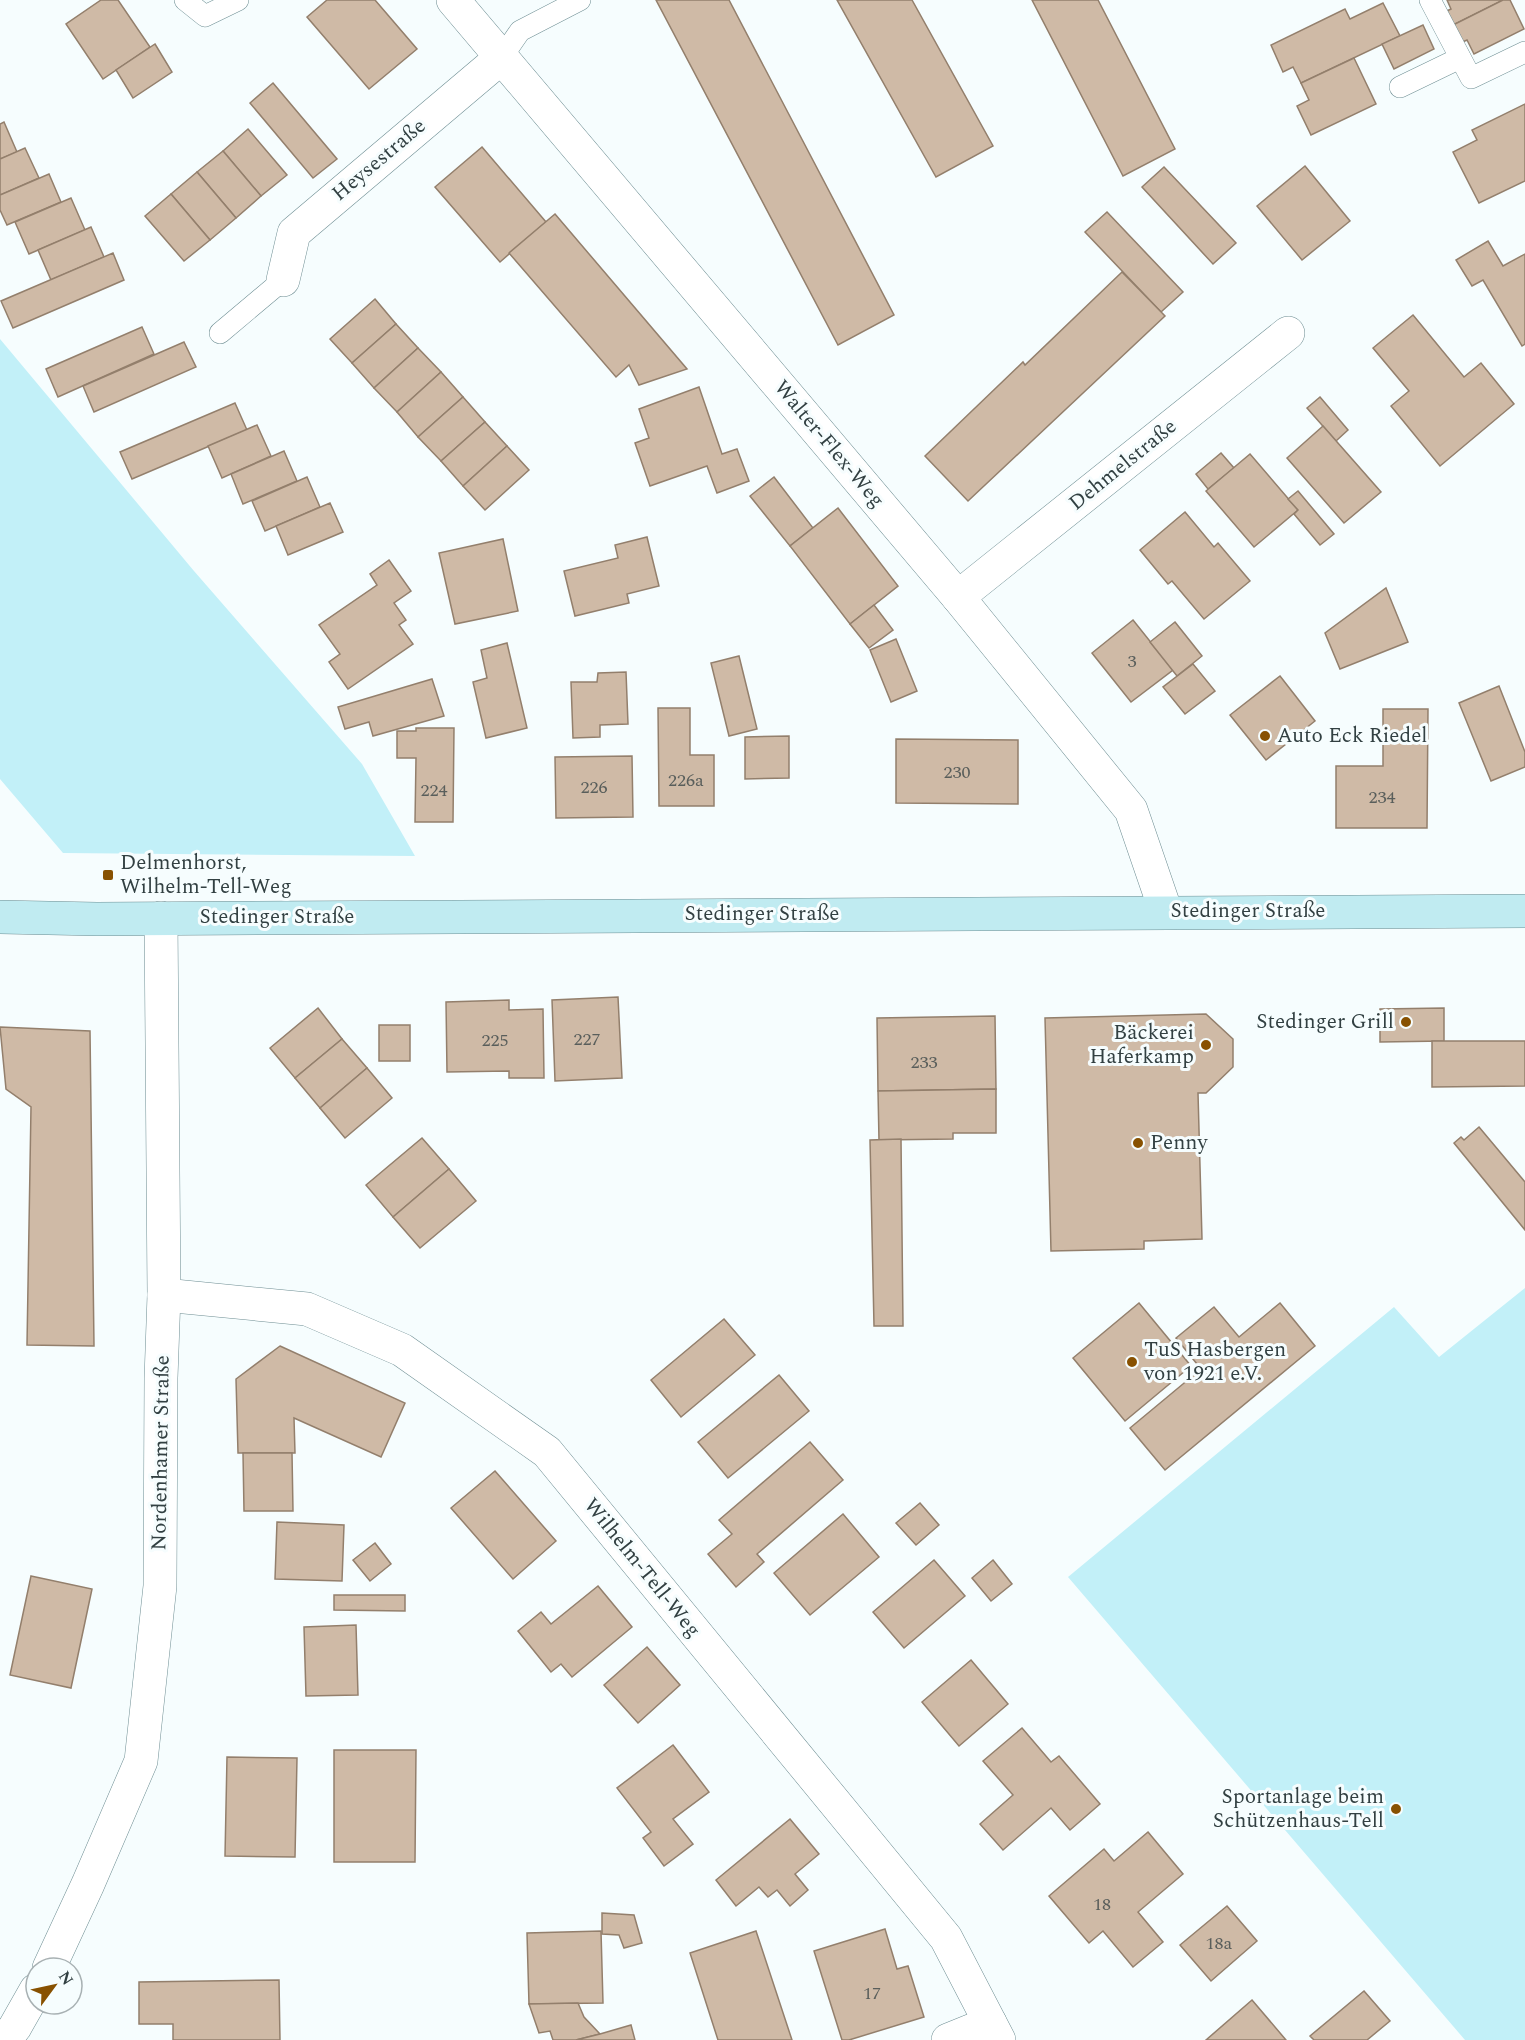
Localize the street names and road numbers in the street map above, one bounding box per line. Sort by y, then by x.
street label: Heysestraße [325,111,433,209]
street label: Walter-Flex-Weg [766,373,892,515]
street label: Dehmelstraße [1062,411,1184,519]
street label: Stedinger Straße [1170,895,1326,927]
street label: Stedinger Straße [684,898,840,930]
street label: Stedinger Straße [199,901,355,933]
street label: Nordenhamer Straße [143,1355,179,1551]
street label: Wilhelm-Tell-Weg [576,1491,708,1645]

